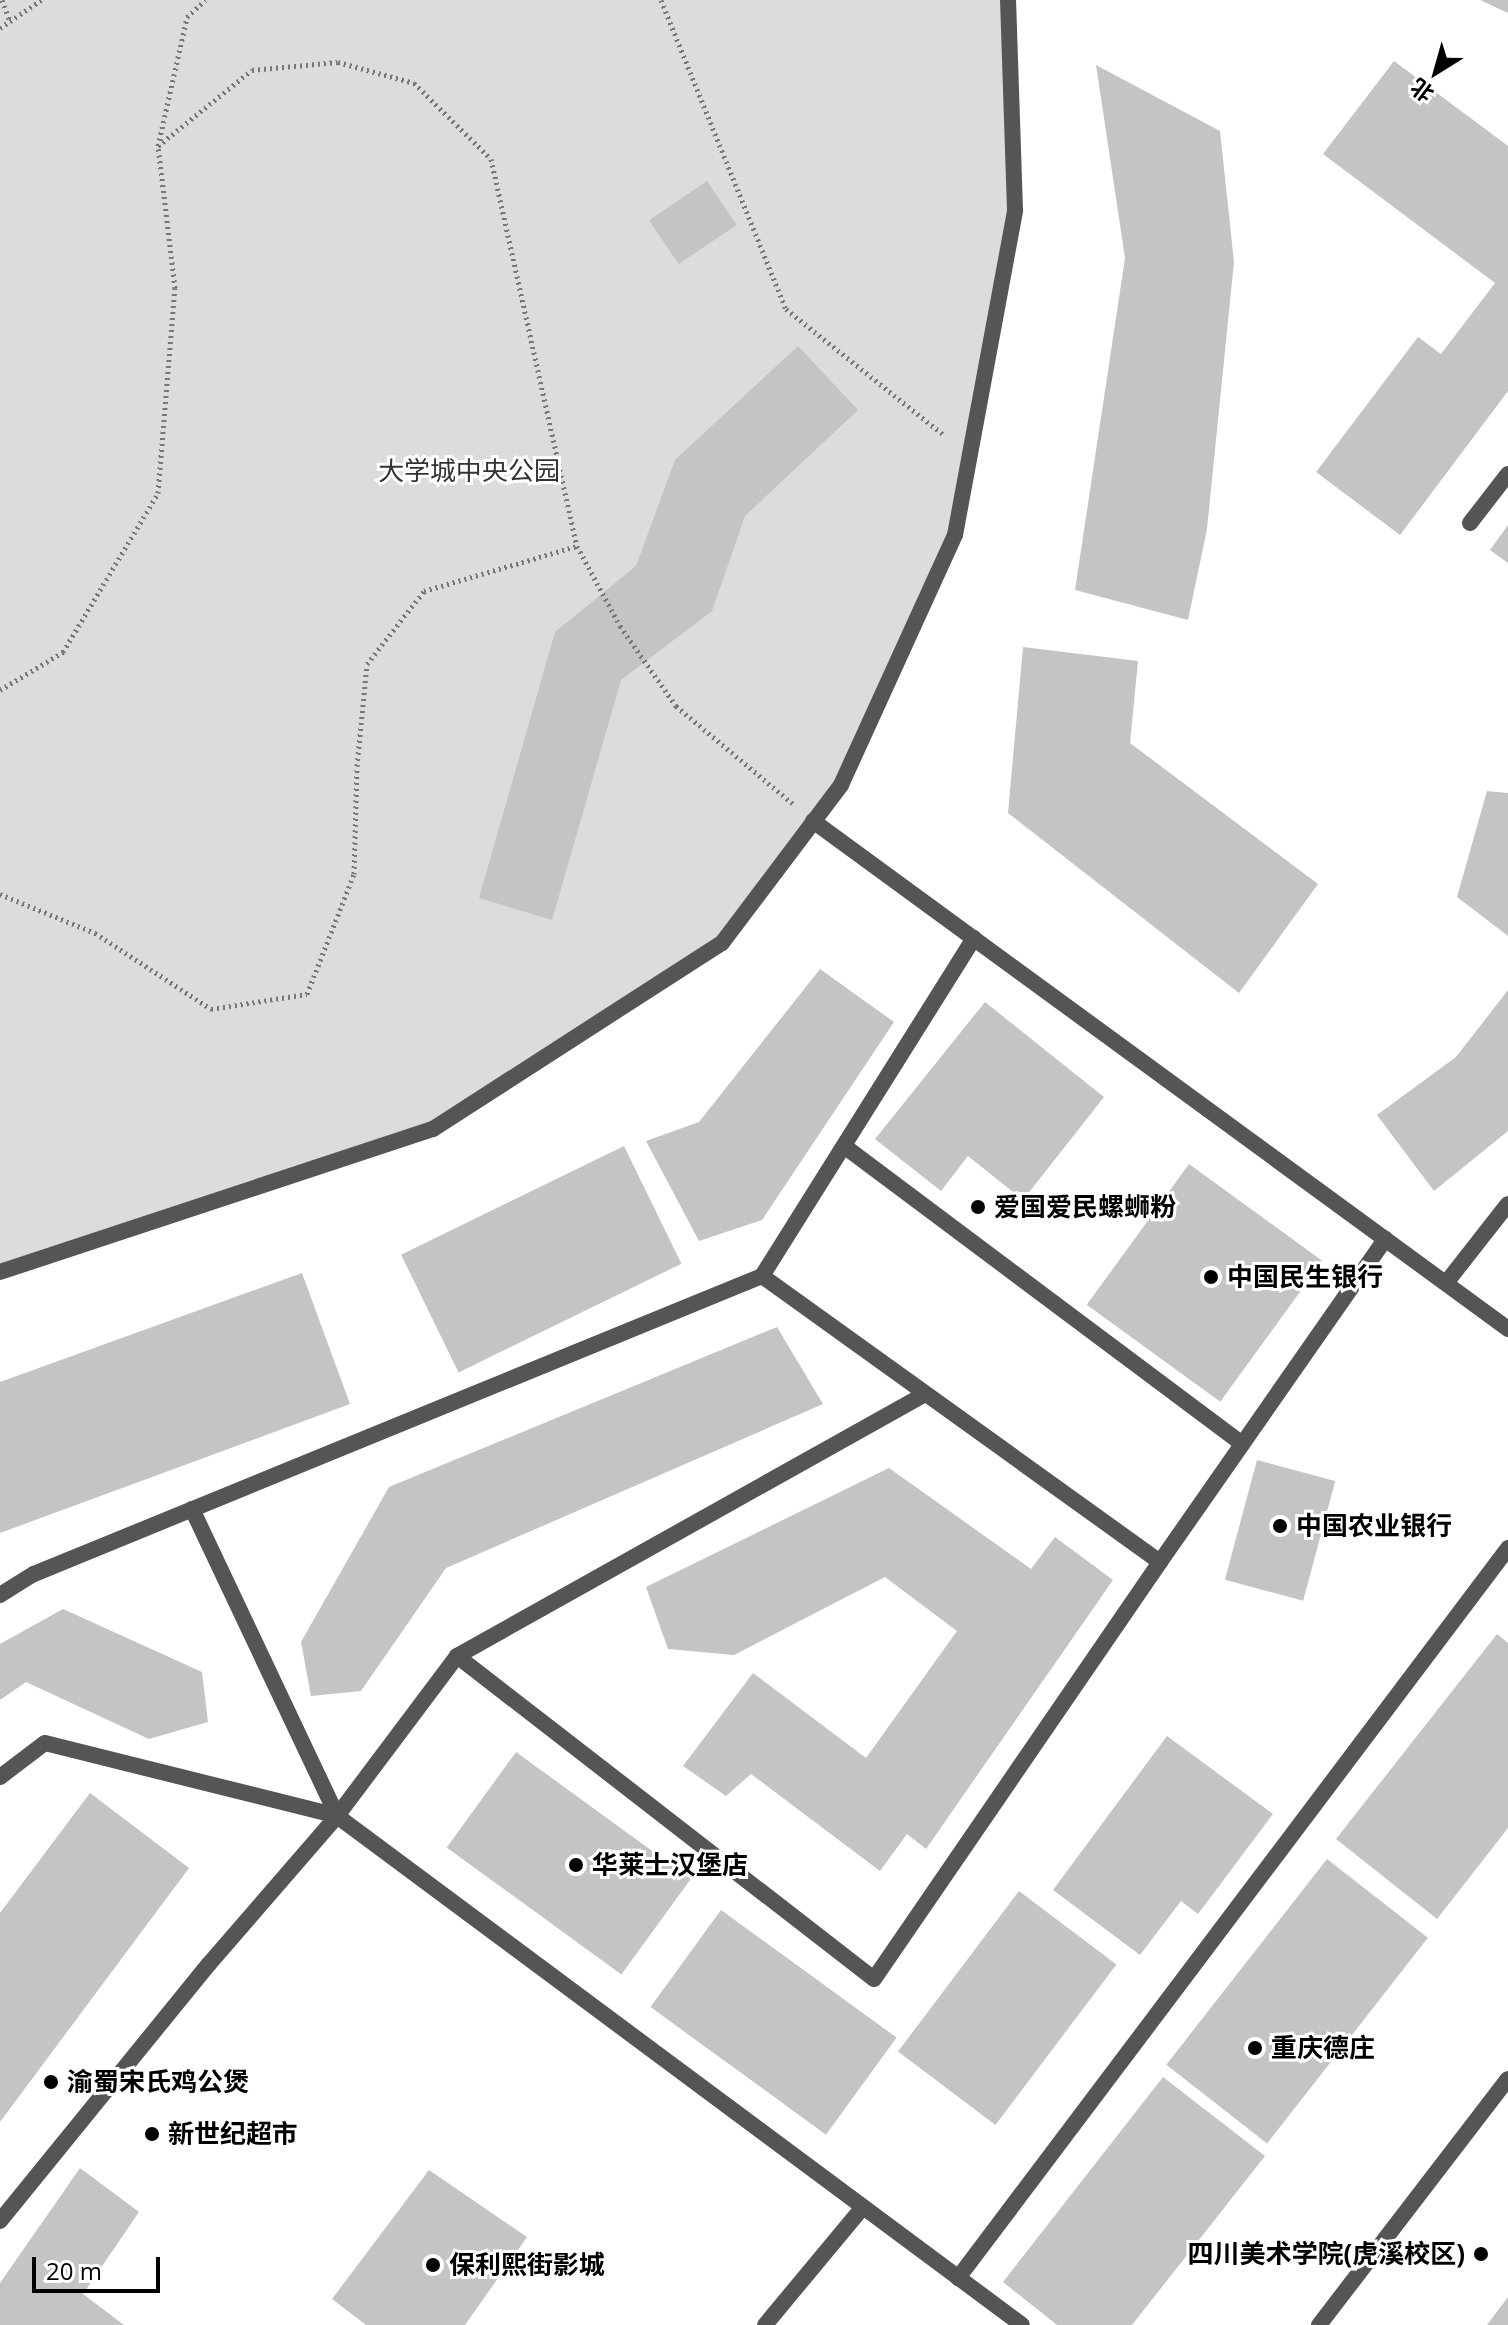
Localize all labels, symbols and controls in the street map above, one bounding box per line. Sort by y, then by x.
north arrow [1396,32,1476,112]
text: 北 [1404,73,1439,110]
park label: 大学城中央公园 [378,455,560,487]
place label: 爱国爱民螺蛳粉 [994,1191,1176,1223]
marker: 爱国爱民螺蛳粉 [969,1198,987,1216]
place label: 中国民生银行 [1227,1261,1383,1293]
marker: 中国民生银行 [1202,1268,1220,1286]
place label: 中国农业银行 [1296,1510,1452,1542]
marker: 中国农业银行 [1271,1517,1289,1535]
place label: 华莱士汉堡店 [592,1849,748,1881]
marker: 华莱士汉堡店 [567,1856,585,1874]
place label: 重庆德庄 [1271,2032,1375,2064]
marker: 重庆德庄 [1246,2039,1264,2057]
place label: 渝蜀宋氏鸡公煲 [67,2066,249,2098]
marker: 渝蜀宋氏鸡公煲 [42,2073,60,2091]
place label: 新世纪超市 [168,2118,298,2150]
marker: 新世纪超市 [143,2125,161,2143]
place label: 四川美术学院(虎溪校区) [1187,2238,1465,2270]
scale bar [36,2241,164,2291]
marker: 四川美术学院(虎溪校区) [1472,2245,1490,2263]
place label: 保利熙街影城 [449,2249,605,2281]
text: 20 m [46,2254,102,2287]
marker: 保利熙街影城 [424,2256,442,2274]

